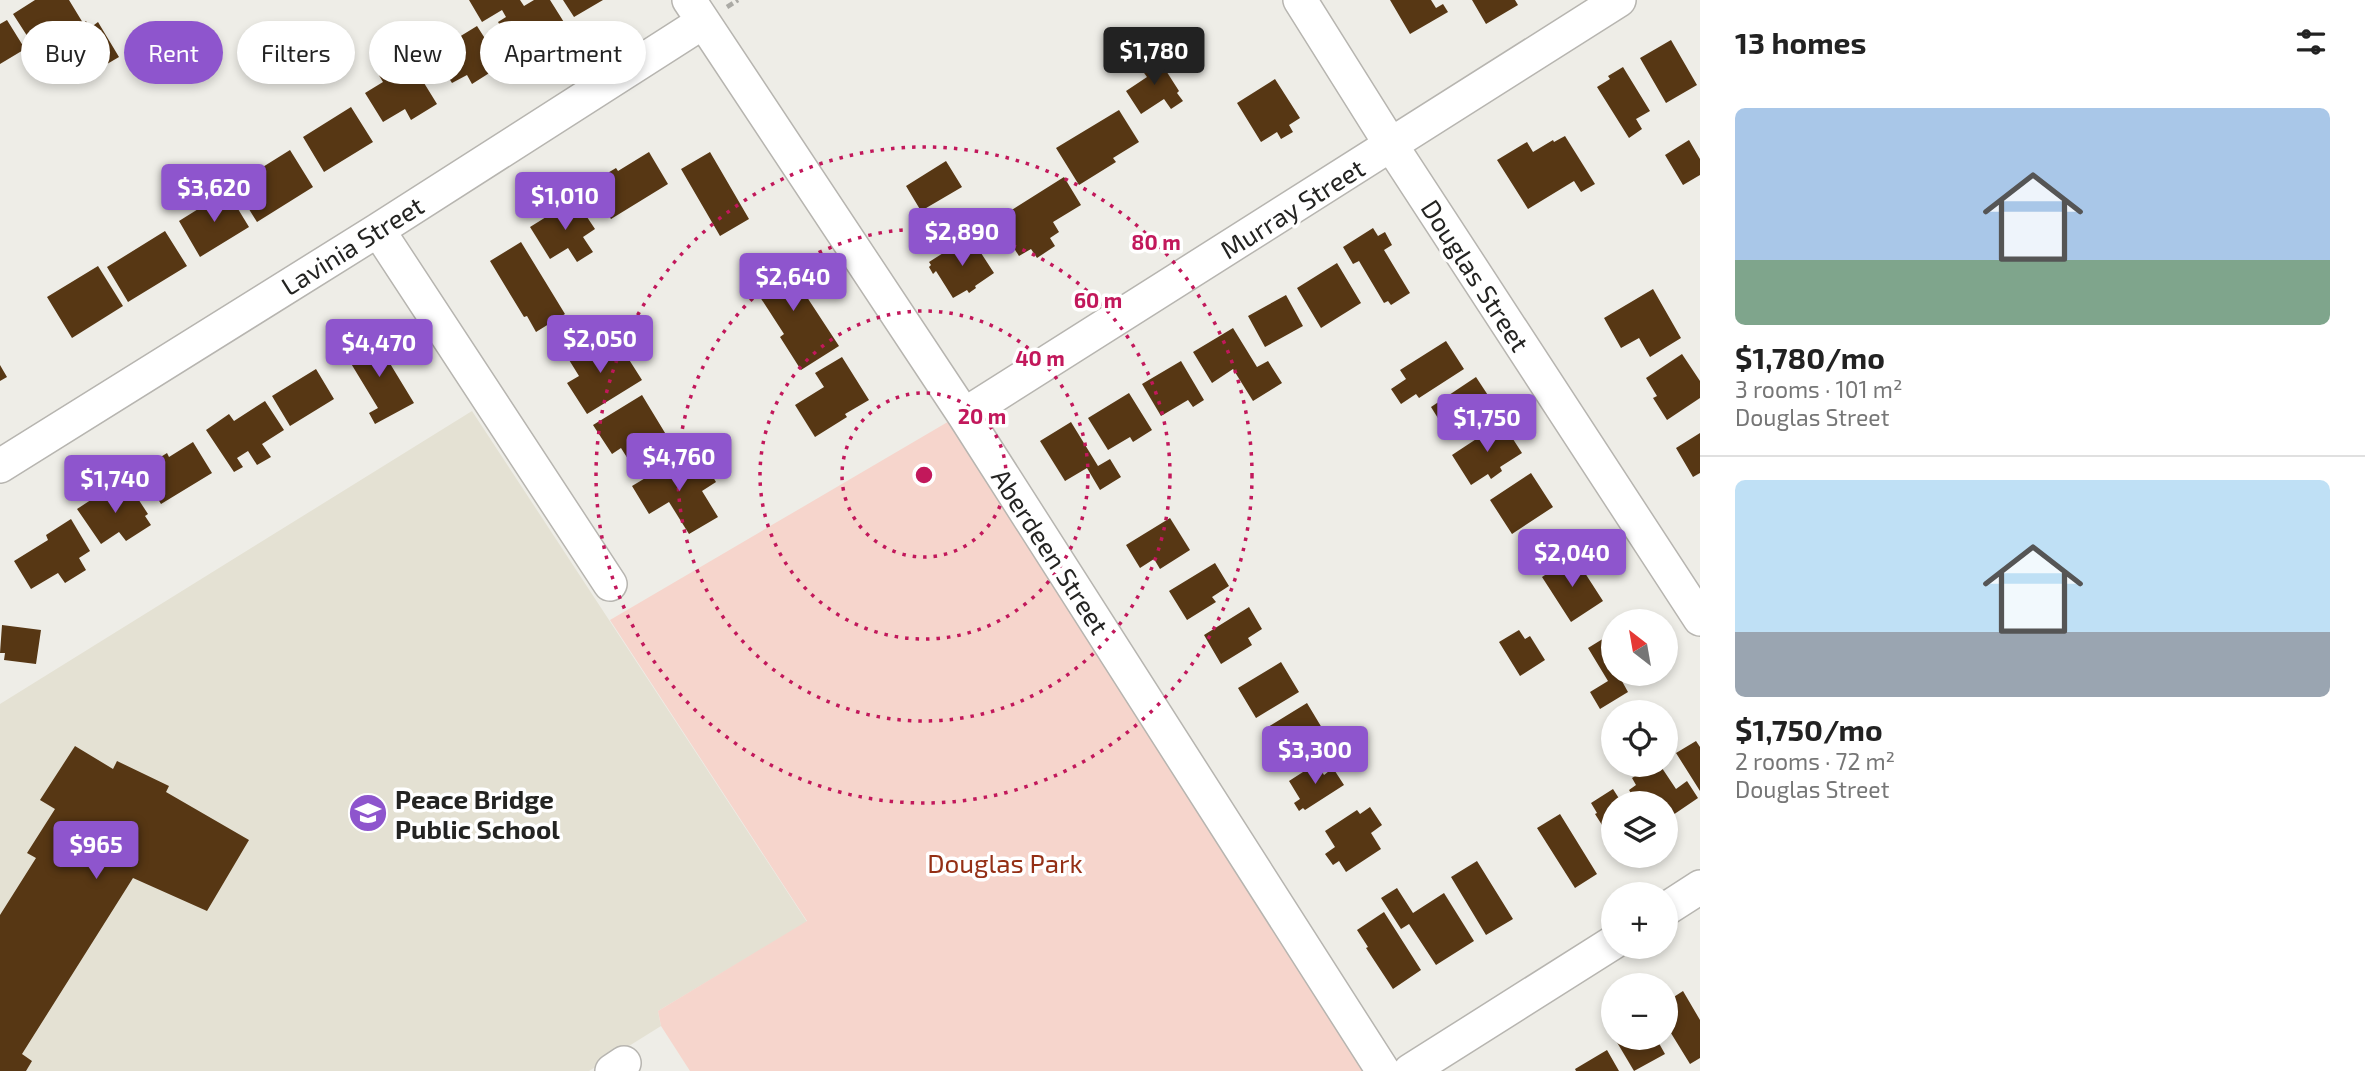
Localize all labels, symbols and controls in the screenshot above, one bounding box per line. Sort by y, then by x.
chip: Buy [21,21,110,84]
chip: Rent [124,21,223,84]
chip: Filters [237,21,355,84]
chip: New [369,21,466,84]
chip: Apartment [480,21,646,84]
icon: filters [2292,23,2330,61]
text: 13 homes [1735,24,1866,60]
pin: $1,780 [1097,28,1211,87]
text: $1,780 [1119,36,1189,64]
street label: Murray Street [1214,151,1370,265]
icon: home [1970,154,2096,280]
pin: $3,620 [157,164,271,224]
text: $3,620 [177,173,251,201]
pin: $1,010 [508,173,622,232]
text: $1,010 [531,181,599,209]
street label: Lavinia Street [275,189,429,301]
street label: Douglas Street [1415,193,1537,357]
pin: $2,890 [905,208,1019,268]
text: $2,890 [925,217,999,245]
text: 80 m [1131,229,1181,254]
pin: $2,640 [736,254,850,313]
text: $2,640 [755,262,831,290]
text: 60 m [1074,287,1122,312]
pin: $2,050 [543,316,657,375]
pin: $4,470 [322,320,436,379]
text: $2,050 [563,324,637,352]
text: $4,470 [342,328,416,356]
text: $1,780/mo [1735,339,1885,375]
text: 40 m [1015,345,1065,370]
text: 3 rooms · 101 m² [1735,375,1902,403]
pin: $1,750 [1430,394,1544,454]
text: 20 m [958,403,1006,428]
text: $1,750 [1453,403,1521,431]
text: Douglas Street [1735,403,1889,431]
pin: $4,760 [622,434,736,493]
text: $4,760 [642,442,716,470]
pin: $1,740 [58,456,172,515]
street label: Aberdeen Street [986,462,1116,640]
centre of rings [912,463,936,487]
text: $1,740 [80,464,150,492]
icon: home [1970,526,2096,652]
pin: $2,040 [1515,530,1629,589]
text: $2,040 [1534,538,1610,566]
north arrow [1601,609,1678,686]
map controls [1601,609,1678,1050]
button: locate [1601,700,1678,777]
text: $1,750/mo [1735,711,1883,747]
pin: $3,300 [1258,726,1372,786]
text: $3,300 [1278,735,1352,763]
text: 2 rooms · 72 m² [1735,747,1895,775]
text: Douglas Street [1735,775,1889,803]
place label: Peace Bridge Public School [395,783,560,844]
button: layers [1601,791,1678,868]
school or university icon: Peace Bridge Public School [347,792,389,834]
pin: $965 [55,822,137,881]
text: $965 [69,830,123,858]
park label: Douglas Park [927,847,1083,878]
button: + [1601,882,1678,959]
button: − [1601,973,1678,1050]

